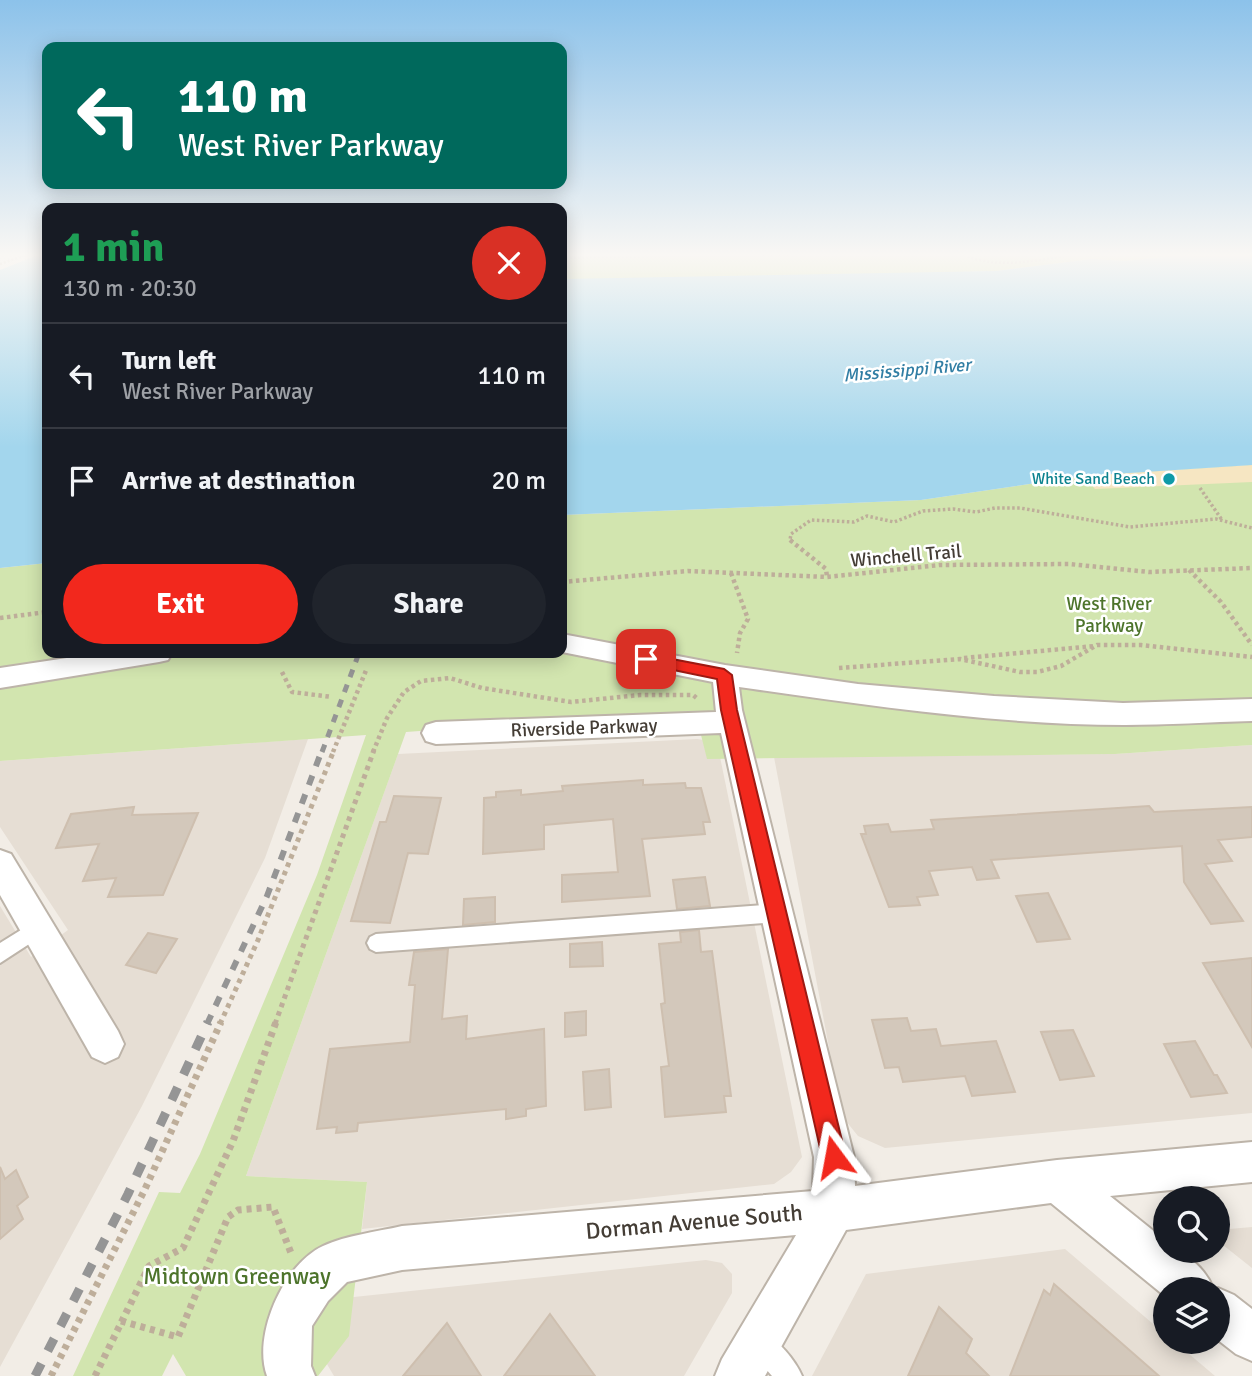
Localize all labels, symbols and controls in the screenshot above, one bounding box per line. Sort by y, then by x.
text: 110 m [178,66,308,126]
icon: left [63,70,154,161]
text: West River Parkway [178,126,444,165]
text: 1 min [63,222,164,273]
button: close [472,226,546,300]
text: 130 m · 20:30 [63,274,197,303]
text: Turn left [122,345,216,377]
water label: Mississippi River [842,353,974,387]
icon: left [63,357,101,395]
text: 110 m [477,360,546,392]
text: West River Parkway [122,377,313,406]
icon: arrive [63,462,101,500]
text: Arrive at destination [122,465,355,497]
text: 20 m [491,465,546,497]
place label: White Sand Beach [1032,469,1155,489]
marker: White Sand Beach [1161,471,1177,487]
street label: Winchell Trail [850,539,962,573]
button: Exit [63,564,298,644]
button: Share [312,564,546,644]
park label: West River Parkway [1066,592,1152,638]
pin [616,629,676,689]
icon: arrive [627,640,665,678]
street label: Riverside Parkway [510,713,658,743]
position arrow [797,1120,871,1194]
map controls [1153,1186,1230,1354]
button: search [1153,1186,1230,1263]
street label: Dorman Avenue South [584,1198,804,1246]
park label: Midtown Greenway [143,1262,331,1291]
button: layers [1153,1277,1230,1354]

